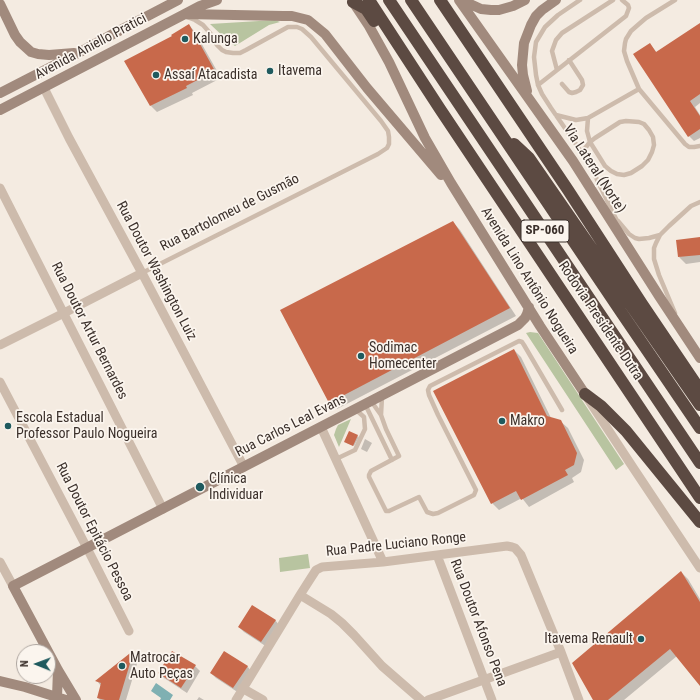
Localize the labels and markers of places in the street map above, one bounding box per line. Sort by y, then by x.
place label: Kalunga [193,31,238,47]
marker: Kalunga [180,34,190,44]
place label: Itavema [278,63,322,79]
marker: Itavema [265,66,275,76]
place label: Assaí Atacadista [164,67,257,83]
marker: Assaí Atacadista [151,70,161,80]
place label: Sodimac Homecenter [369,340,437,372]
marker: Sodimac Homecenter [356,351,366,361]
place label: Escola Estadual Professor Paulo Nogueira [16,410,157,442]
place label: Makro [510,413,545,429]
marker: Makro [497,416,507,426]
marker: Escola Estadual Professor Paulo Nogueira [3,421,13,431]
place label: Clínica Individuar [209,471,263,504]
marker: Clínica Individuar [194,481,206,493]
place label: Itavema Renault [544,631,633,647]
marker: Itavema Renault [636,634,646,644]
place label: Matrocar Auto Peças [130,650,193,682]
marker: Matrocar Auto Peças [117,661,127,671]

